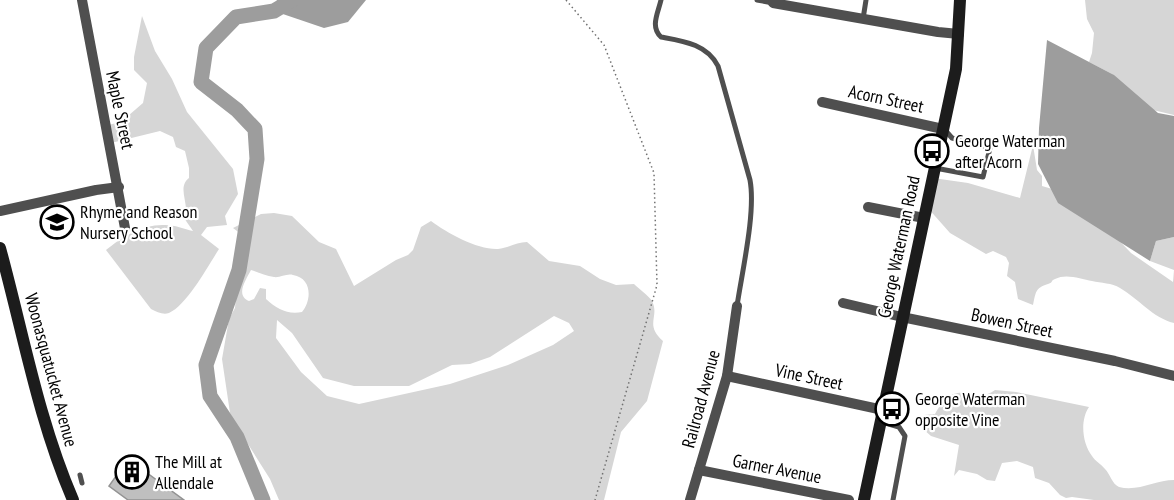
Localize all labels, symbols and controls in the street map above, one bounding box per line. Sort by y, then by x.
street label: Maple Street [101,69,140,151]
street label: Acorn Street [846,79,926,118]
place label: George Waterman after Acorn [955,129,1065,173]
bus stop icon: George Waterman after Acorn [914,133,950,169]
street label: George Waterman Road [872,174,925,320]
place label: Rhyme and Reason Nursery School [80,200,197,244]
school or university icon: Rhyme and Reason Nursery School [39,204,75,240]
street label: Woonasquatucket Avenue [20,290,83,449]
street label: Bowen Street [969,303,1055,342]
street label: Railroad Avenue [676,347,725,450]
street label: Vine Street [772,358,845,395]
place label: George Waterman opposite Vine [915,387,1025,431]
bus stop icon: George Waterman opposite Vine [874,391,910,427]
street label: Garner Avenue [731,449,824,488]
place label: The Mill at Allendale [155,450,222,494]
building icon: The Mill at Allendale [114,454,150,490]

